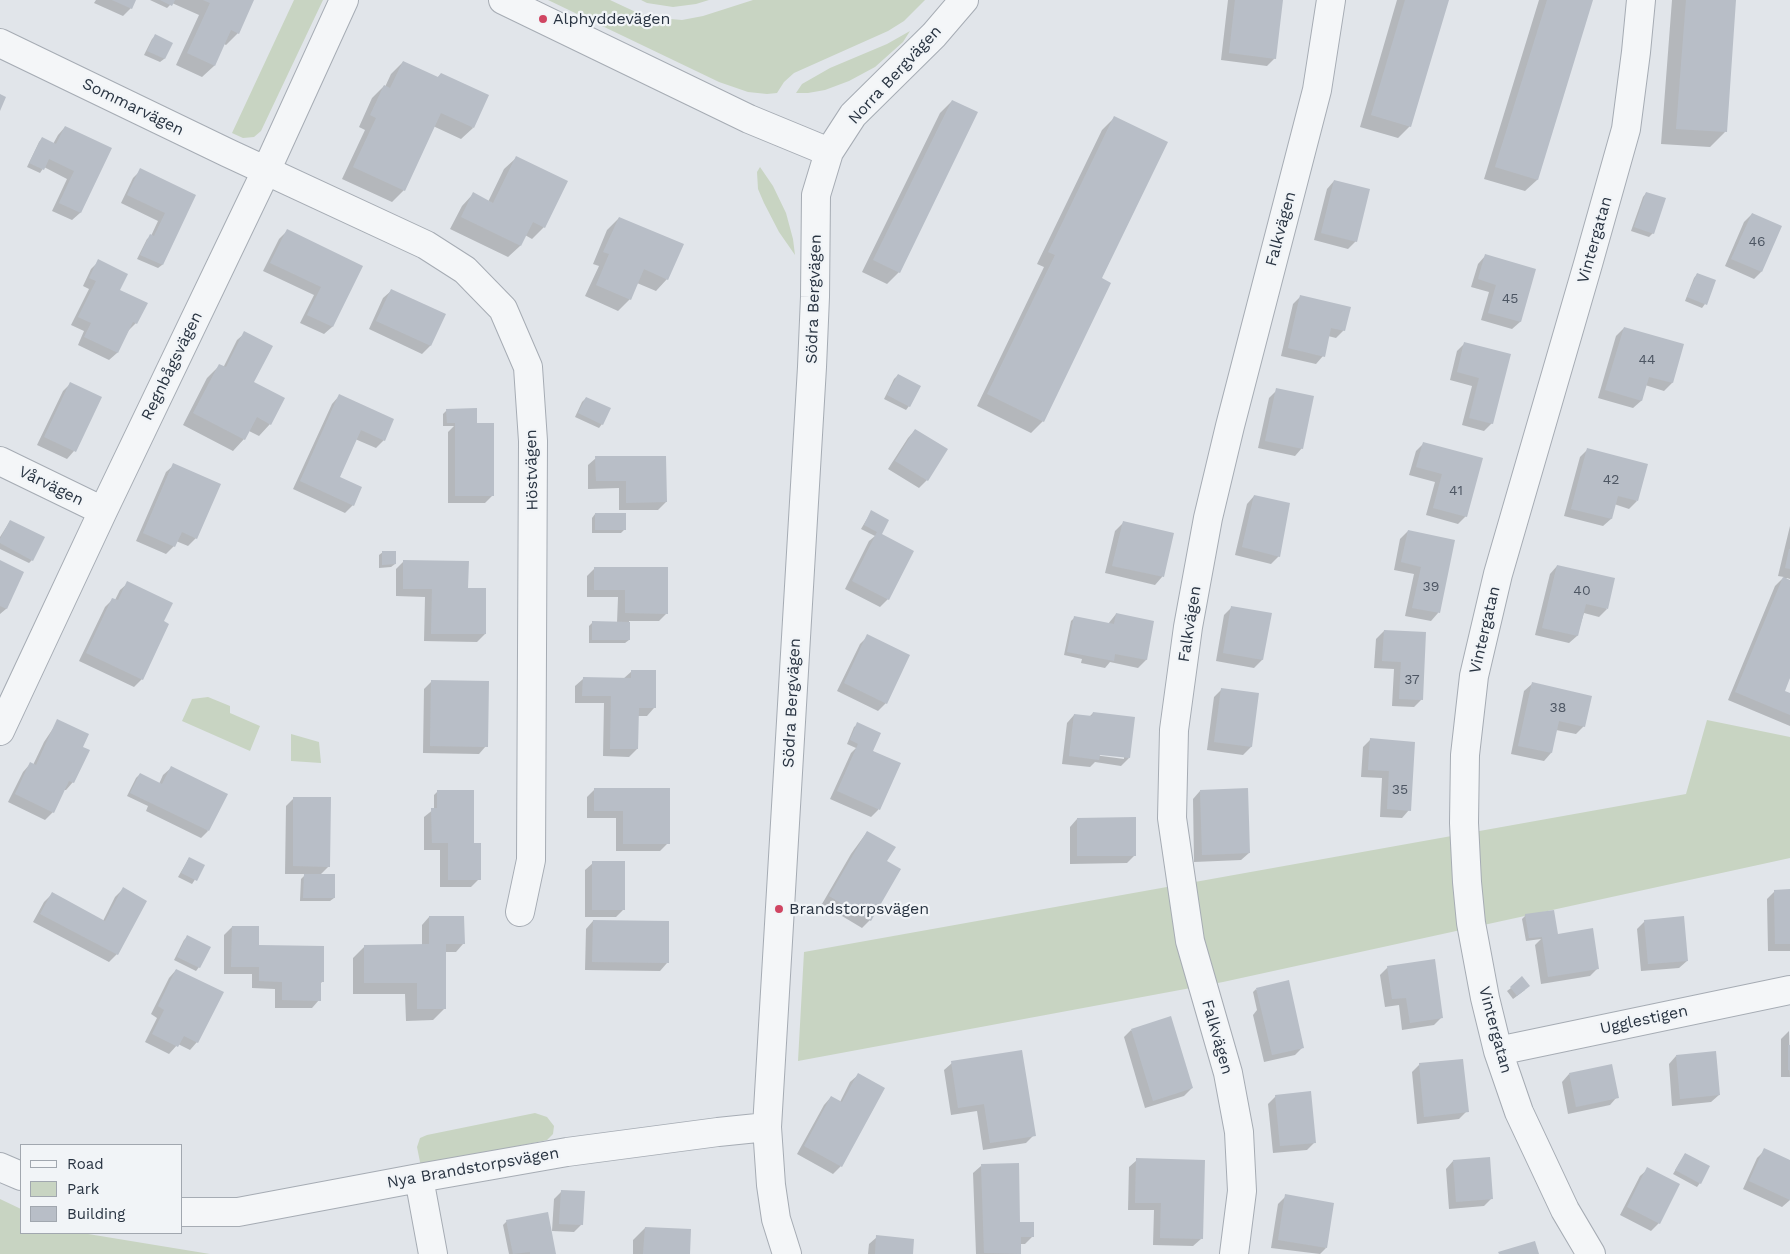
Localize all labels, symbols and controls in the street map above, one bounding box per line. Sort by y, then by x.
place label: Alphyddevägen [553,9,670,29]
marker: Alphyddevägen [537,13,549,25]
street label: Norra Bergvägen [844,22,946,128]
street label: Sommarvägen [79,74,187,140]
street label: Falkvägen [1262,189,1300,269]
street label: Vintergatan [1573,194,1617,286]
street label: Södra Bergvägen [802,234,826,364]
house number: 46 [1748,234,1766,250]
house number: 45 [1502,291,1518,307]
street label: Regnbågsvägen [137,308,207,424]
house number: 44 [1638,352,1656,368]
street label: Höstvägen [522,429,542,511]
street label: Vårvägen [15,462,87,510]
house number: 42 [1603,472,1619,488]
house number: 41 [1449,483,1463,499]
house number: 39 [1423,579,1439,595]
house number: 40 [1573,583,1591,599]
street label: Vintergatan [1466,584,1504,676]
street label: Falkvägen [1175,585,1205,663]
street label: Södra Bergvägen [779,638,805,768]
house number: 37 [1404,672,1420,688]
house number: 38 [1550,700,1566,716]
house number: 35 [1392,782,1408,798]
place label: Brandstorpsvägen [789,899,929,919]
marker: Brandstorpsvägen [773,903,785,915]
street label: Vintergatan [1474,984,1516,1076]
street label: Falkvägen [1197,997,1237,1077]
street label: Ugglestigen [1598,1001,1690,1039]
street label: Nya Brandstorpsvägen [385,1143,561,1193]
legend [20,1144,182,1234]
text: Road [67,1155,104,1173]
text: Park [67,1180,99,1198]
text: Building [67,1205,125,1223]

